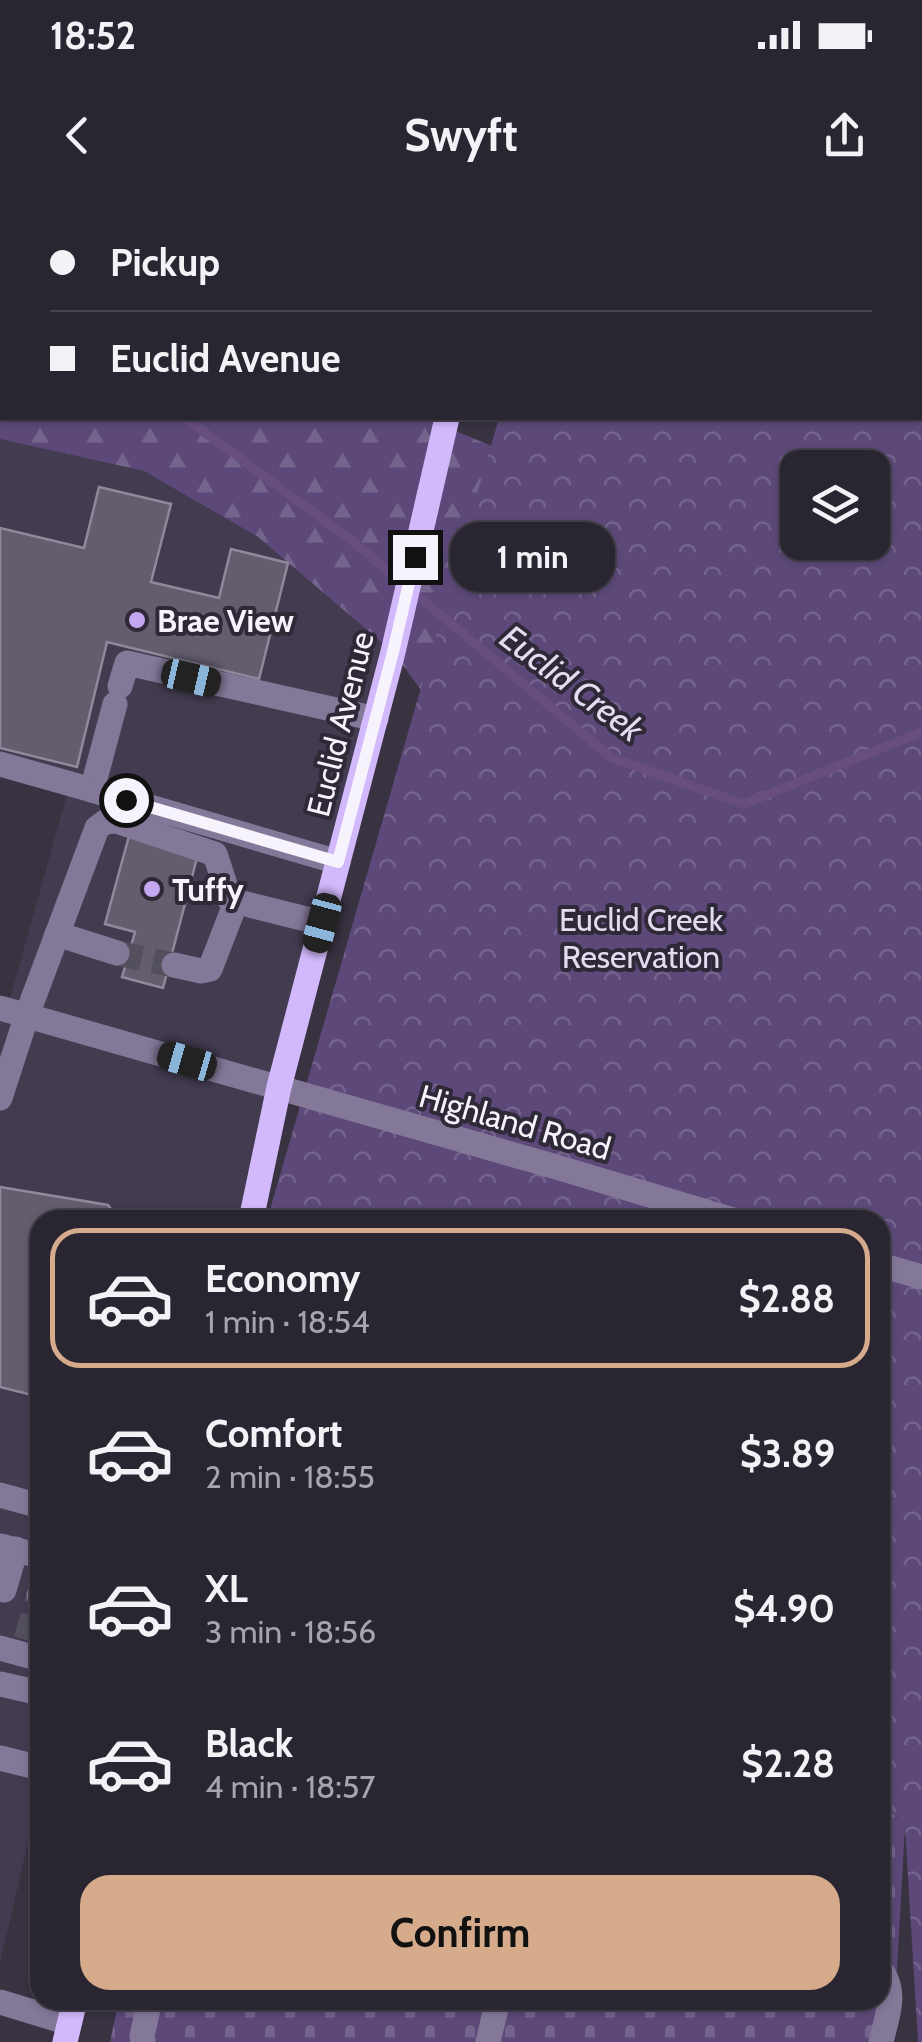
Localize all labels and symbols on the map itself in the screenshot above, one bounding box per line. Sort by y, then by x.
callout: 1 min [450,522,615,592]
route end [393,535,438,580]
place label: Brae View [157,601,294,640]
marker: Brae View [126,609,148,631]
water label: Euclid Creek [492,615,653,751]
street label: Euclid Avenue [298,627,382,821]
car [158,657,224,699]
route start [104,778,149,823]
place label: Tuffy [172,870,245,909]
marker: Tuffy [141,878,163,900]
car [300,890,344,956]
park label: Euclid Creek Reservation [559,900,724,976]
car [154,1038,220,1084]
street label: Highland Road [415,1076,615,1168]

